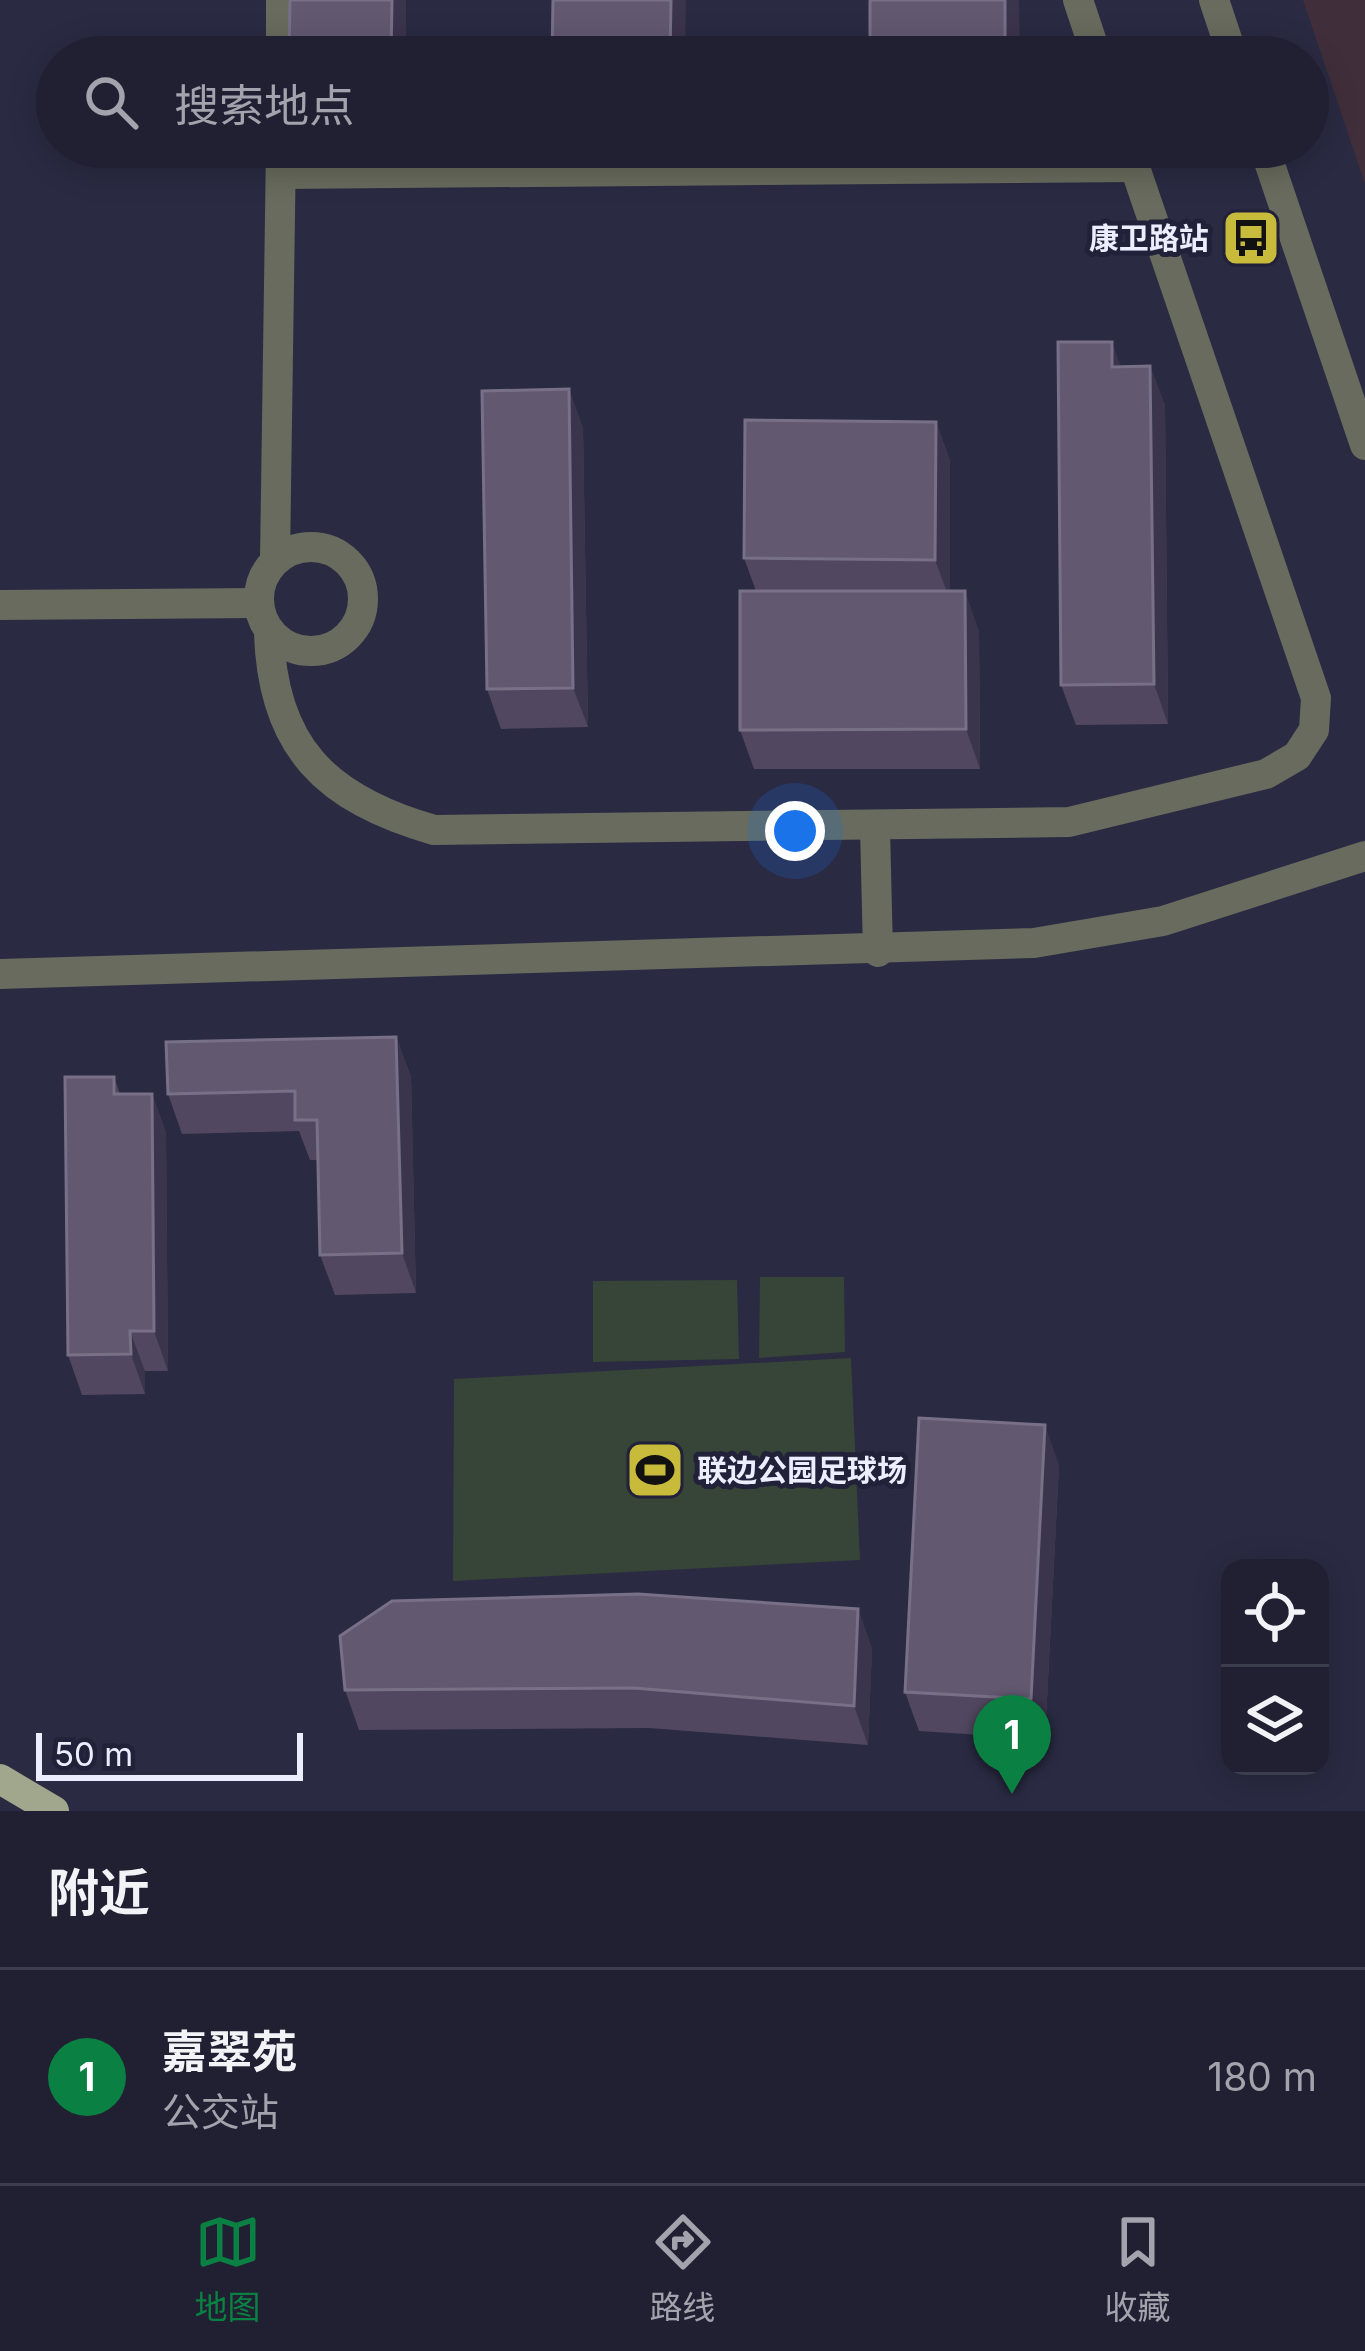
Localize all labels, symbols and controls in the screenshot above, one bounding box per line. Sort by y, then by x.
search box [36,36,1329,168]
icon: search [78,69,144,135]
text: 搜索地点 [174,78,354,133]
bus stop icon: 康卫路站 [1220,207,1282,269]
place label: 康卫路站 [1089,220,1209,256]
your location [765,801,825,861]
sports icon: 联边公园足球场 [624,1439,686,1501]
place label: 联边公园足球场 [697,1452,907,1488]
map controls [1221,1559,1329,1775]
button: locate [1221,1559,1329,1667]
button: layers [1221,1667,1329,1775]
pin: 1 [973,1695,1051,1794]
scale bar [36,1727,303,1780]
text: 50 m [54,1734,133,1774]
text: 附近 [48,1862,150,1923]
text: 嘉翠苑 [162,2024,297,2079]
text: 1 [79,2053,95,2100]
text: 180 m [1207,2053,1317,2100]
text: 公交站 [162,2088,279,2135]
tab: 地图 [195,2209,261,2329]
tab: 路线 [650,2209,716,2329]
tab: 收藏 [1105,2209,1171,2329]

